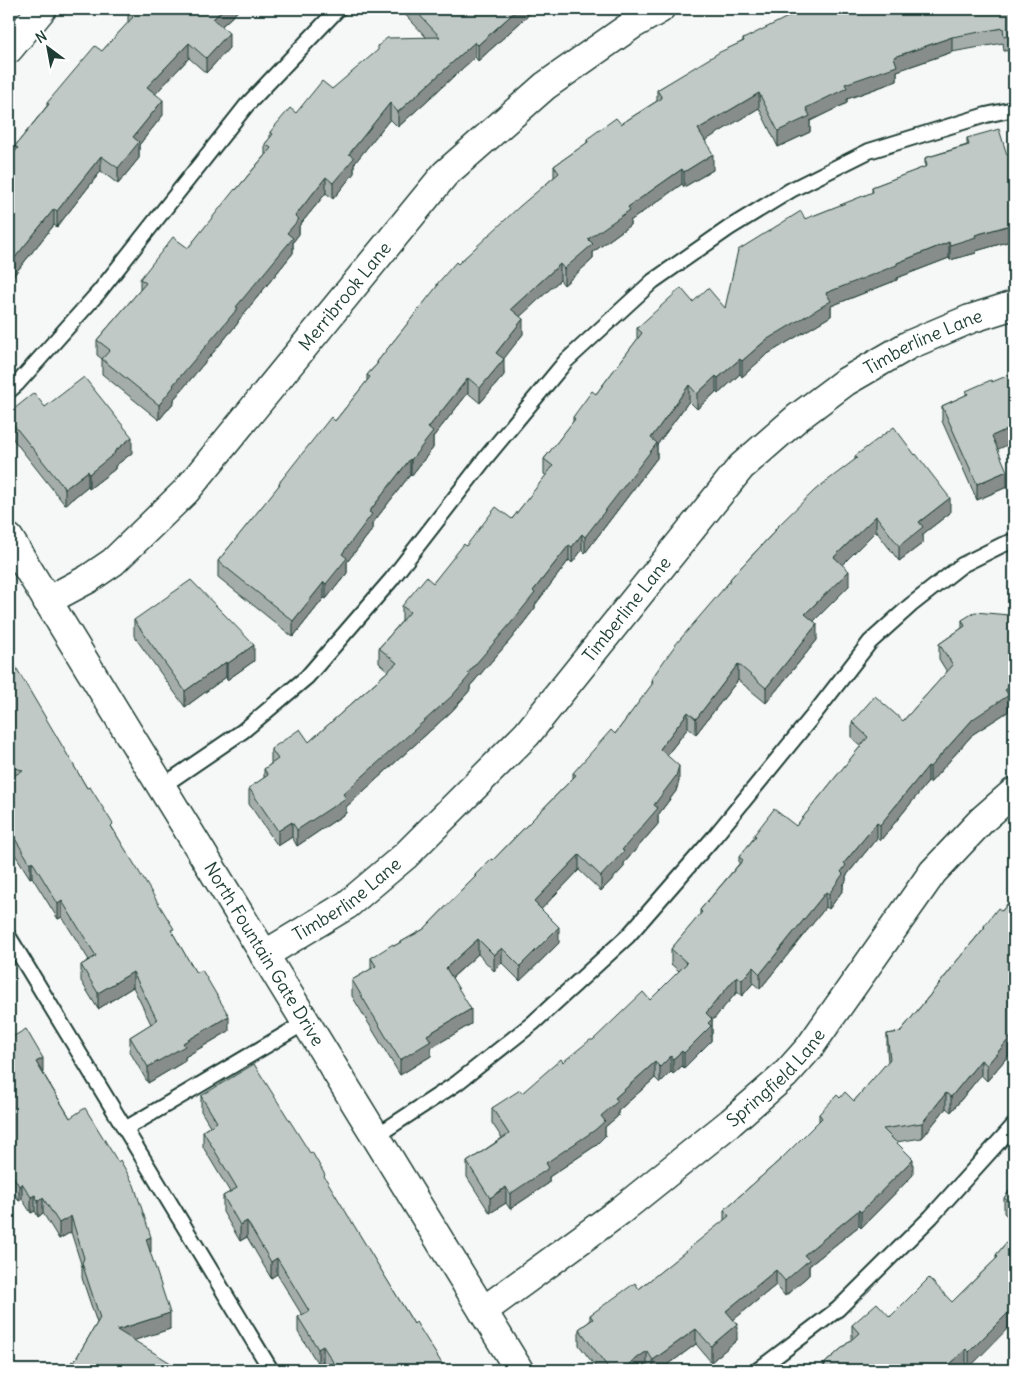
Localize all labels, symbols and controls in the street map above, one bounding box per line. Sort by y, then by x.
north arrow [22,22,72,72]
text: N [32,27,50,47]
street label: Merribrook Lane [293,237,396,355]
street label: Timberline Lane [859,304,985,380]
street label: Timberline Lane [577,552,676,667]
street label: Timberline Lane [288,852,406,946]
street label: North Fountain Gate Drive [199,858,330,1050]
street label: Springfield Lane [721,1024,830,1132]

